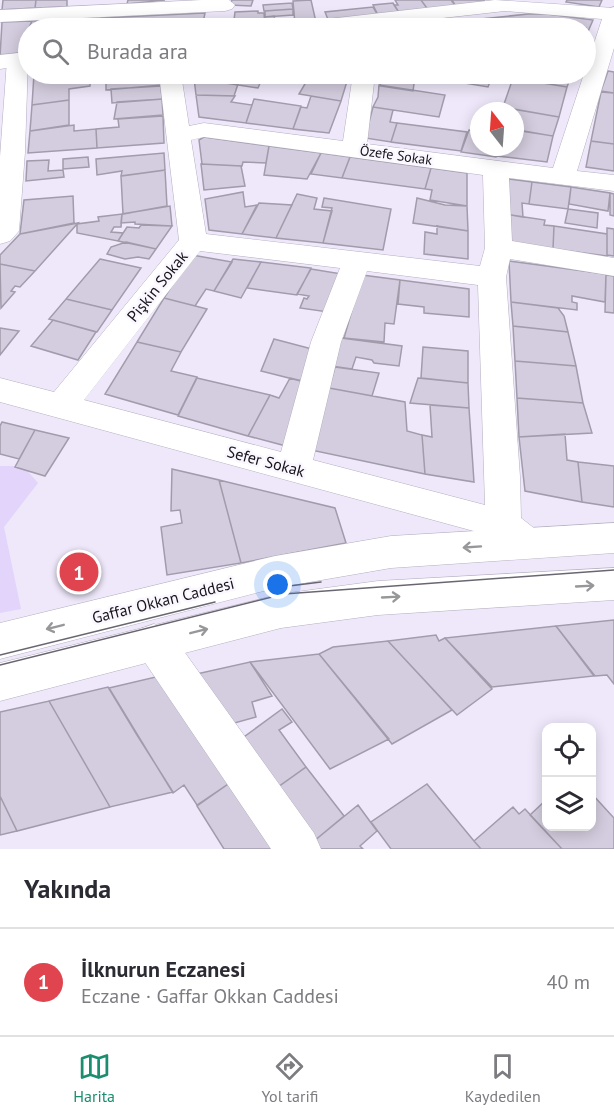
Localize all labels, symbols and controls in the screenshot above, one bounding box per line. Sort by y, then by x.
search box [18,18,596,84]
icon: search [39,35,72,68]
text: Burada ara [87,37,188,65]
north arrow [470,102,524,156]
street label: Özefe Sokak [359,141,434,169]
street label: Pişkin Sokak [122,246,192,325]
street label: Sefer Sokak [225,441,307,481]
one-way arrow [462,541,482,552]
pin: 1 [60,550,98,594]
your location [263,570,292,599]
street label: Gaffar Okkan Caddesi [90,573,236,627]
one-way arrow [575,580,595,591]
one-way arrow [380,591,400,602]
one-way arrow [45,622,64,634]
one-way arrow [189,625,208,637]
map controls [542,723,596,831]
button: locate [542,723,596,777]
button: layers [542,777,596,831]
text: Yakında [24,872,111,905]
text: İlknurun Eczanesi [81,955,246,983]
text: 1 [38,969,49,995]
text: 40 m [547,969,590,995]
text: Eczane · Gaffar Okkan Caddesi [81,983,339,1009]
tab: Harita [73,1050,115,1106]
tab: Yol tarifi [262,1050,318,1106]
tab: Kaydedilen [465,1050,541,1106]

